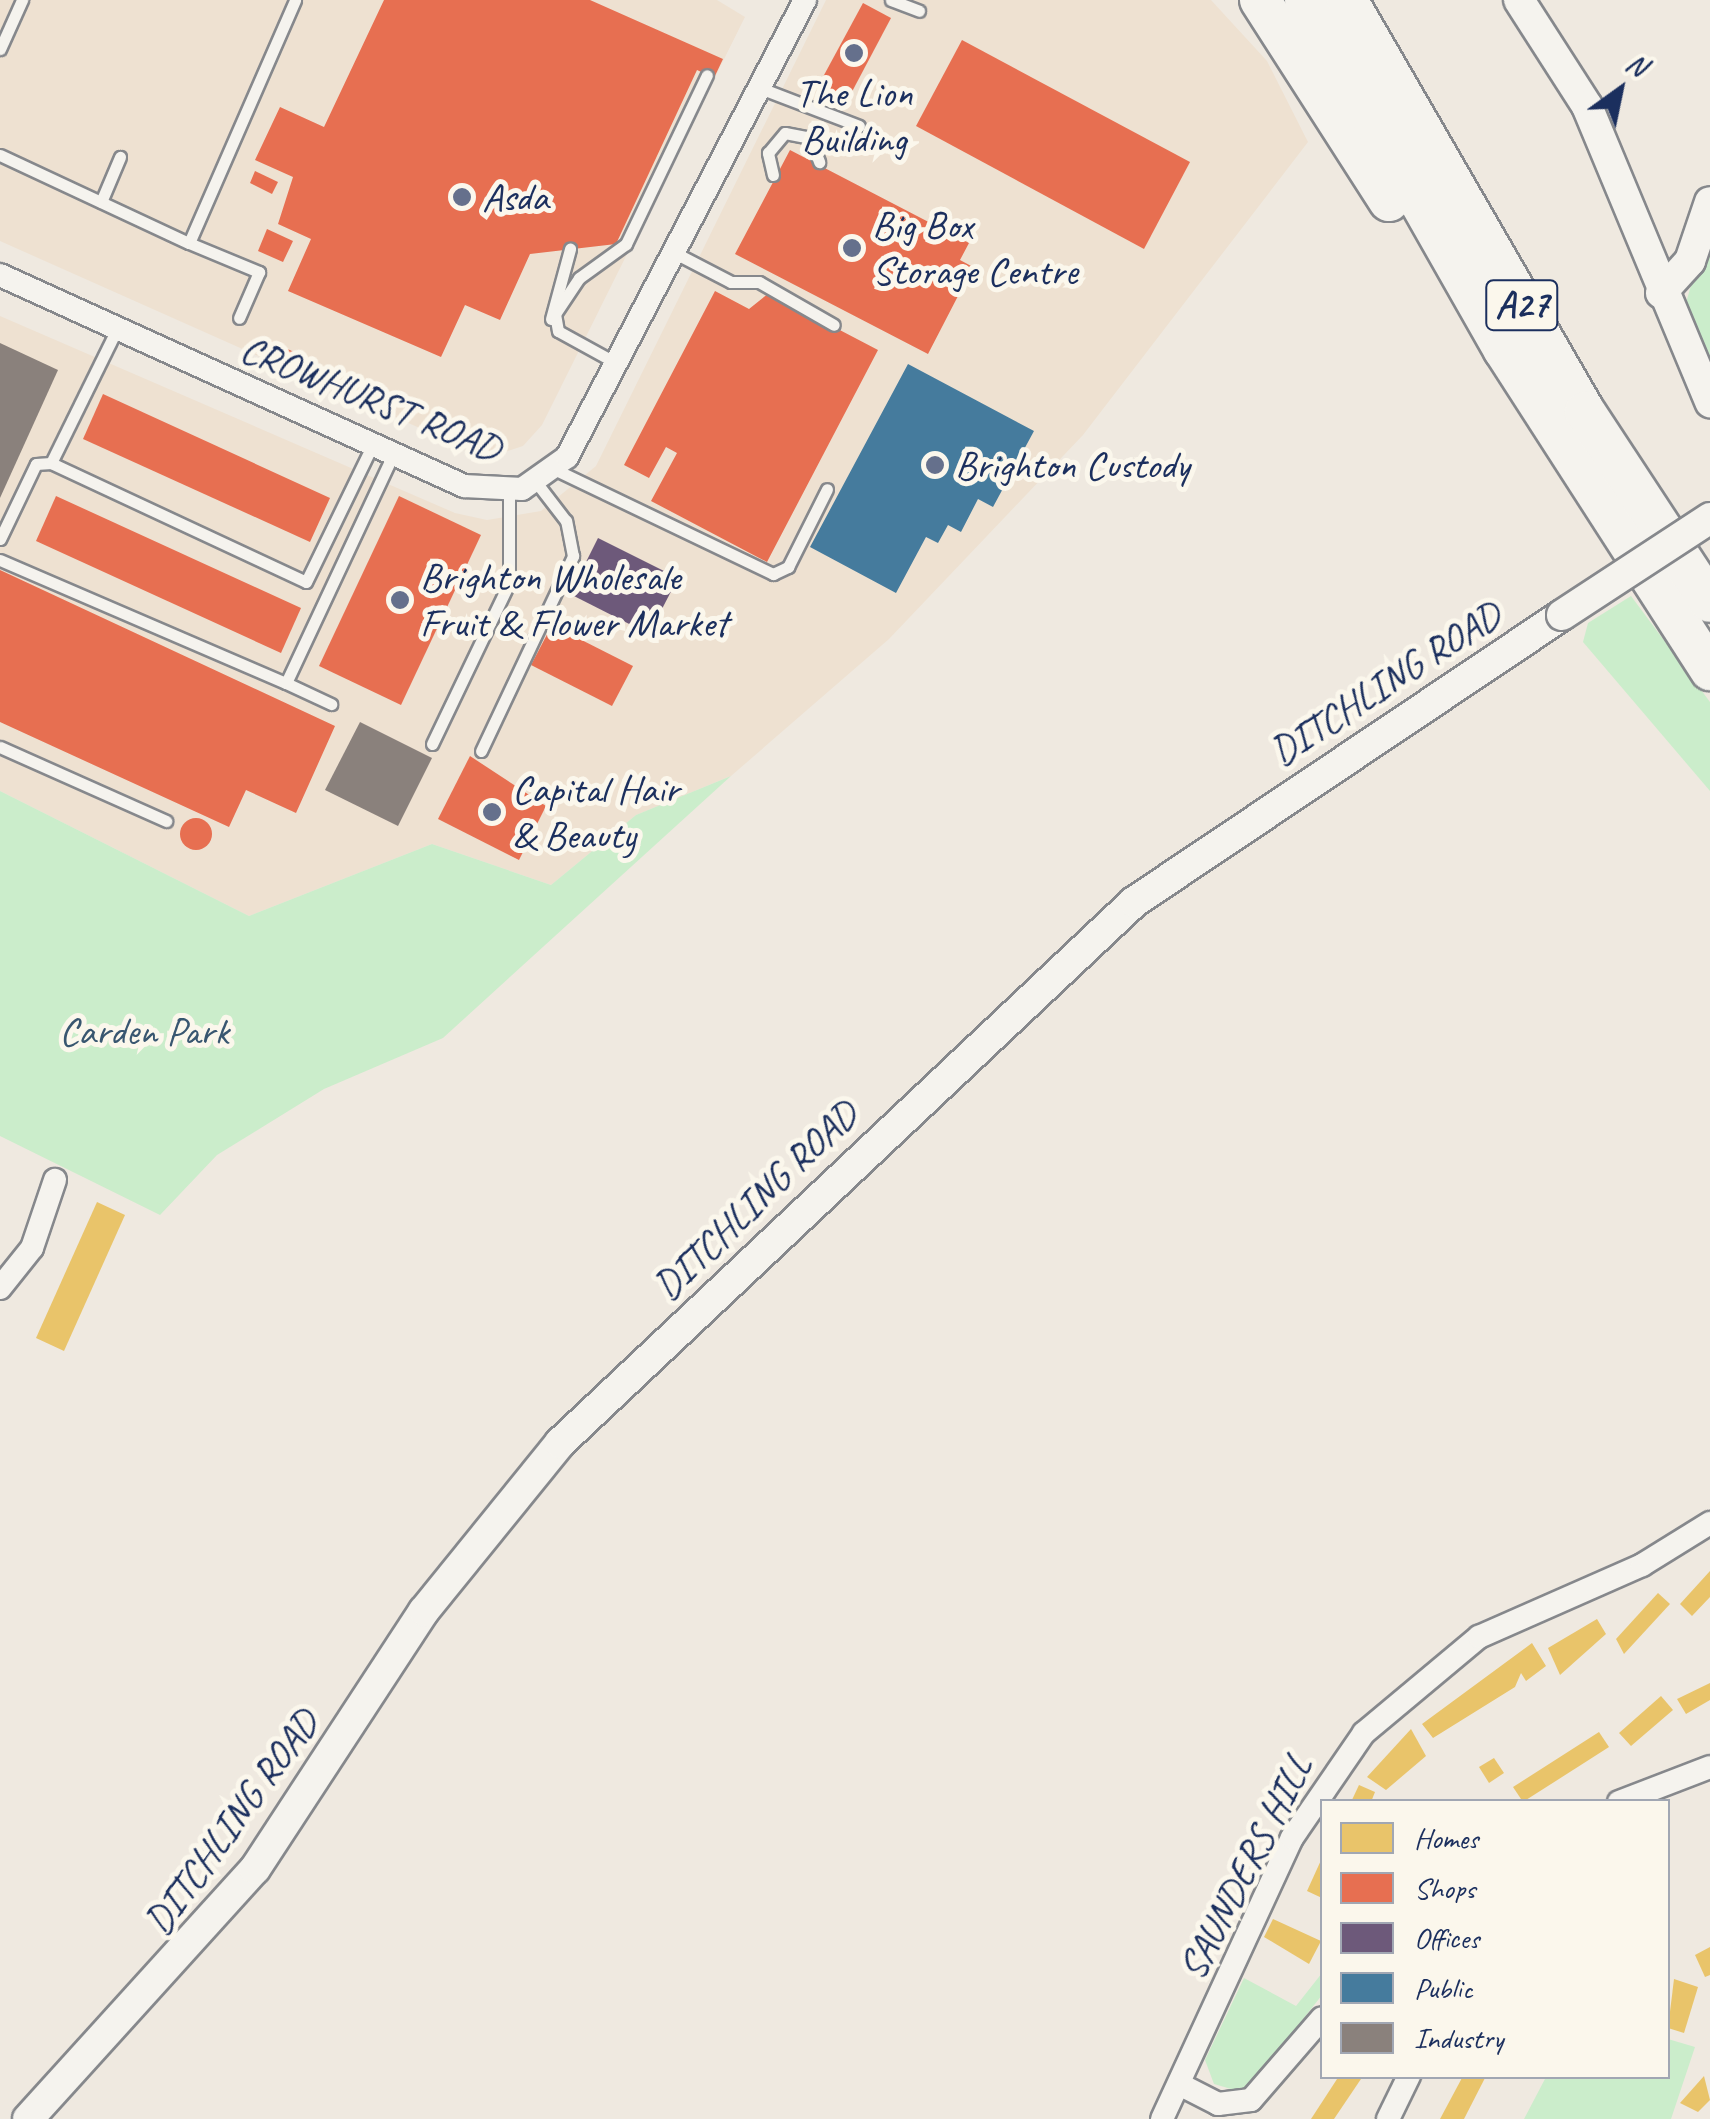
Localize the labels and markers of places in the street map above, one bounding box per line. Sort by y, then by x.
marker: The Lion Building [843,42,865,64]
place label: The Lion Building [795,69,913,163]
place label: Asda [482,173,549,221]
marker: Asda [451,186,473,208]
place label: Big Box Storage Centre [872,201,1077,295]
marker: Big Box Storage Centre [841,237,863,259]
place label: Brighton Custody [955,441,1189,489]
marker: Brighton Custody [924,454,946,476]
place label: Brighton Wholesale Fruit & Flower Market [420,553,729,647]
marker: Brighton Wholesale Fruit & Flower Market [389,589,411,611]
place label: Capital Hair & Beauty [512,765,679,859]
marker: Capital Hair & Beauty [481,801,503,823]

